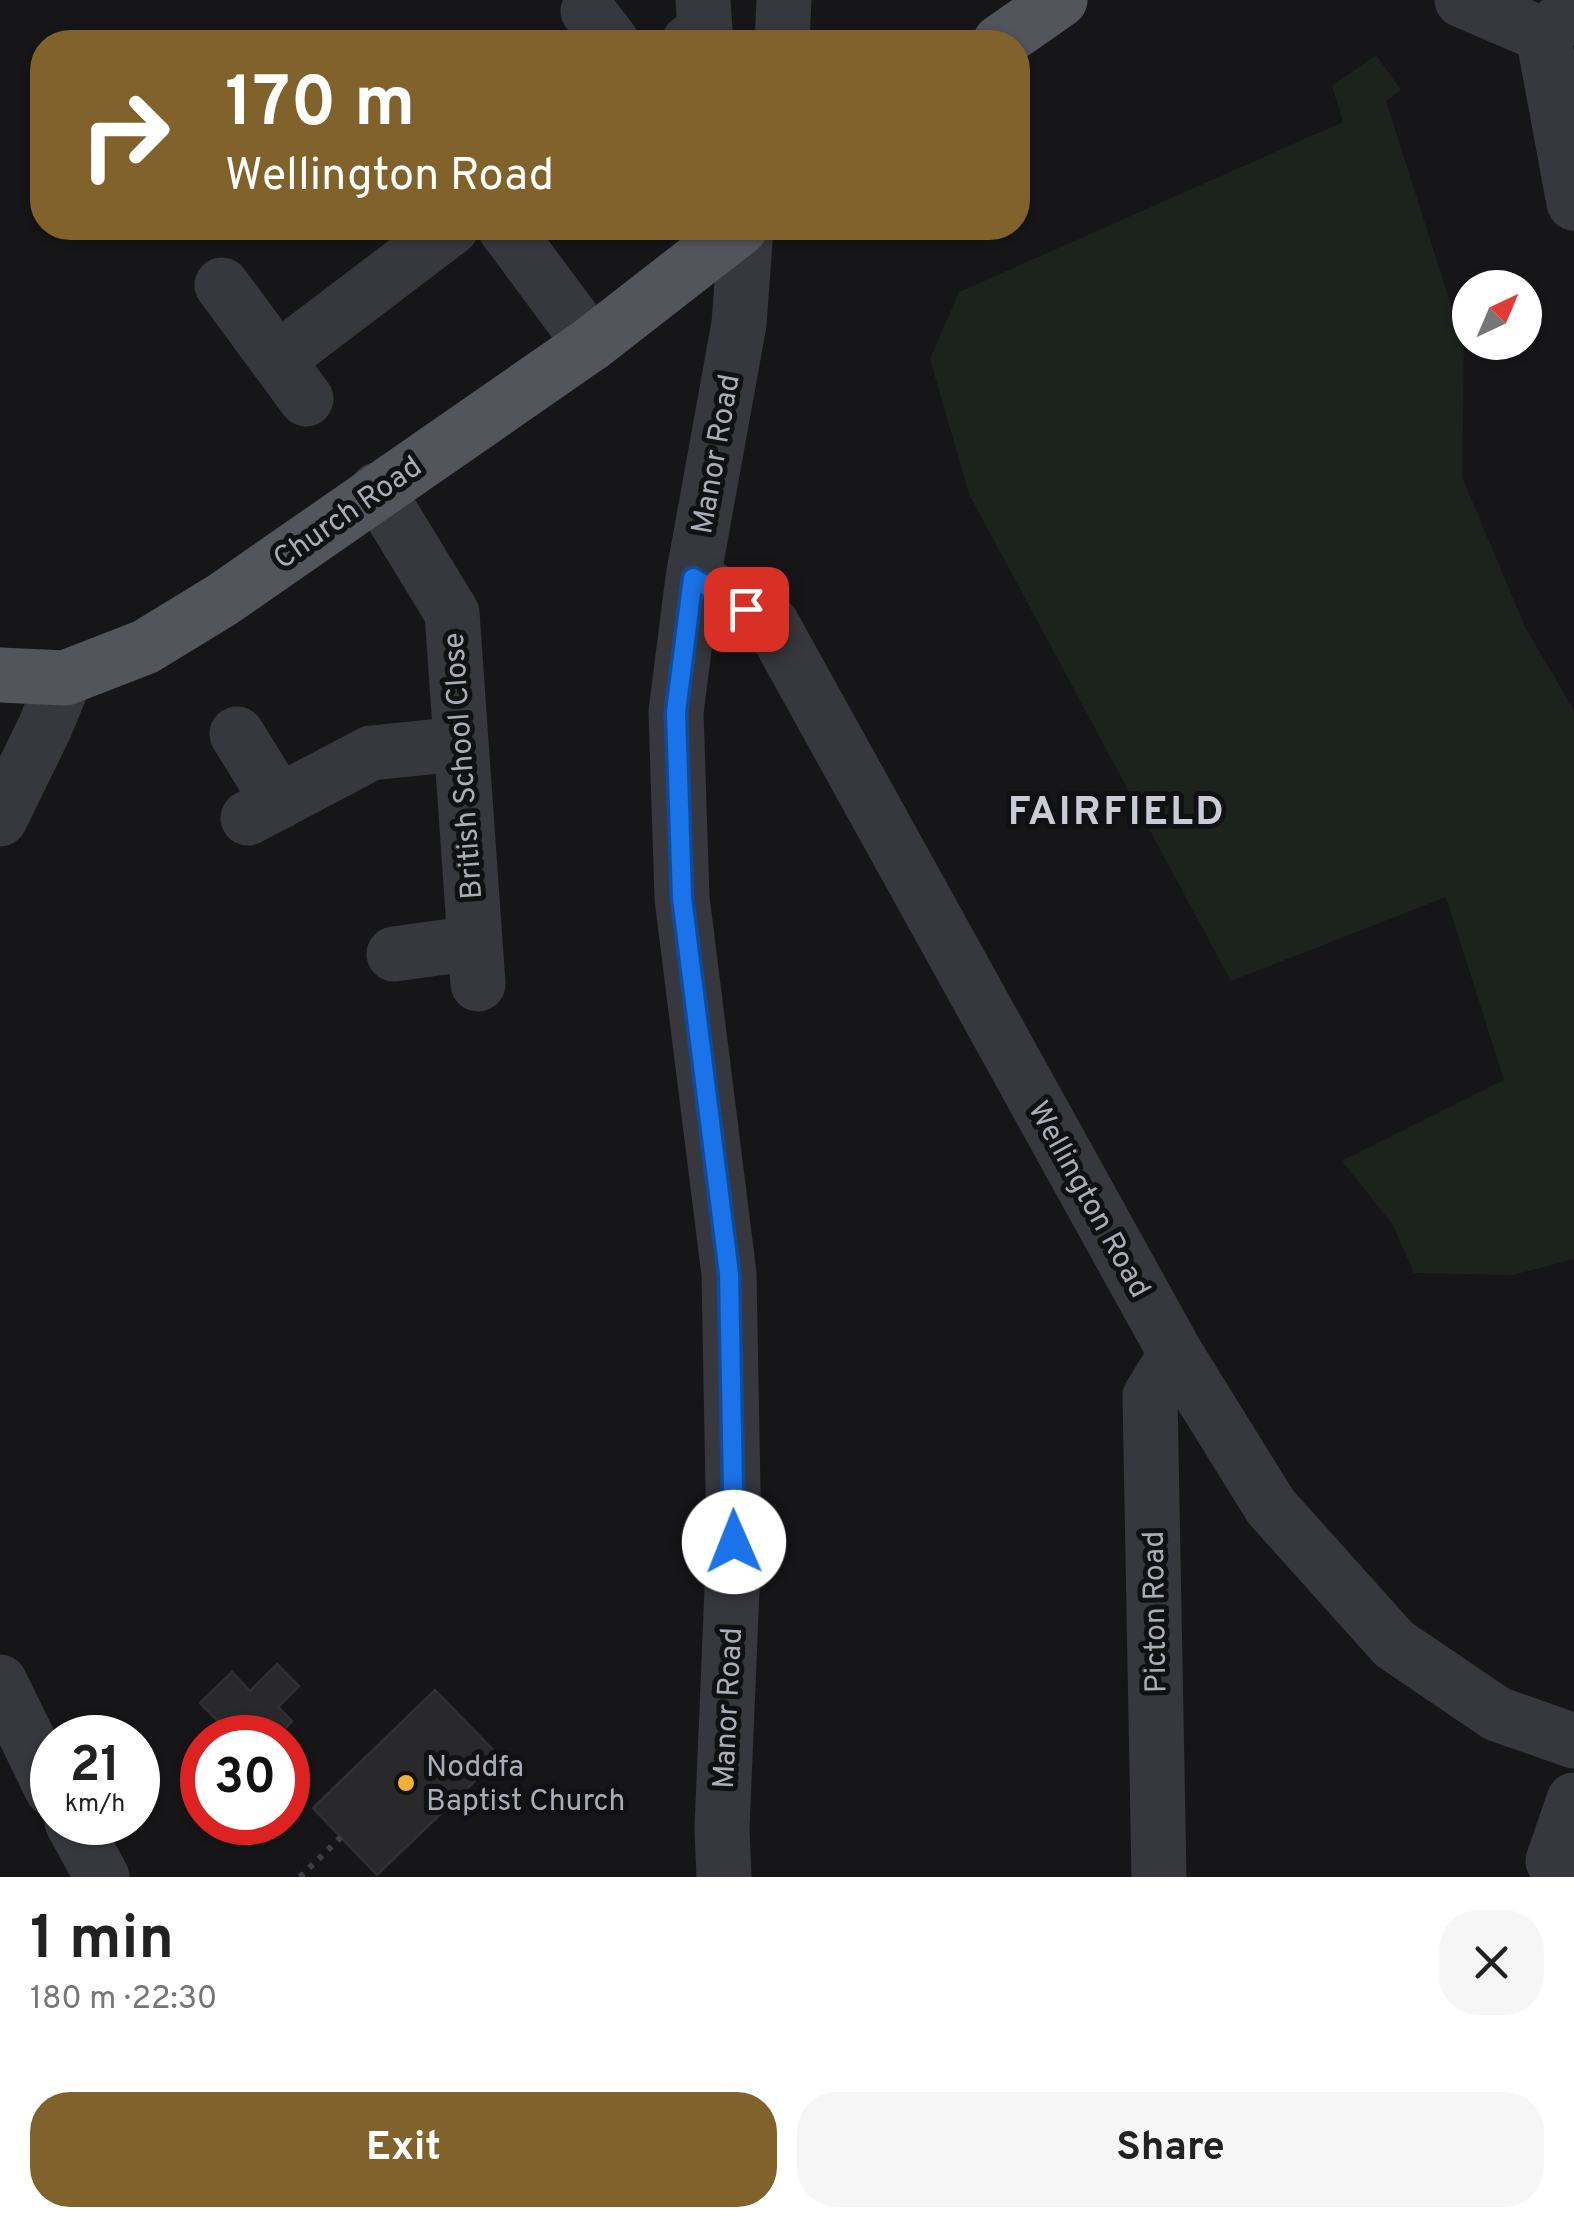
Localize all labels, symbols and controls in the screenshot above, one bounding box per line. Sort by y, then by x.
text: 170 m [225,62,415,151]
icon: right [60,70,190,200]
text: Wellington Road [225,149,554,206]
north arrow [1452,270,1542,360]
map controls [1452,270,1542,360]
street label: Manor Road [685,372,750,537]
street label: Church Road [267,449,430,579]
pin [704,567,789,652]
icon: arrive [719,582,774,637]
street label: British School Close [437,631,492,901]
district label: FAIRFIELD [1008,789,1226,839]
street label: Wellington Road [1018,1095,1157,1305]
position arrow [682,1490,786,1594]
street label: Picton Road [1137,1531,1176,1693]
street label: Manor Road [707,1627,752,1790]
speed limit sign: 30 [180,1715,310,1845]
text: 21 [70,1736,120,1799]
place label: Noddfa Baptist Church [426,1750,626,1821]
marker: Noddfa Baptist Church [395,1772,417,1794]
text: km/h [65,1789,125,1821]
text: 1 min [30,1904,174,1980]
button: close [1439,1910,1544,2015]
text: 180 m · 22:30 [30,1980,217,2020]
button: Exit [30,2092,777,2207]
button: Share [797,2092,1544,2207]

